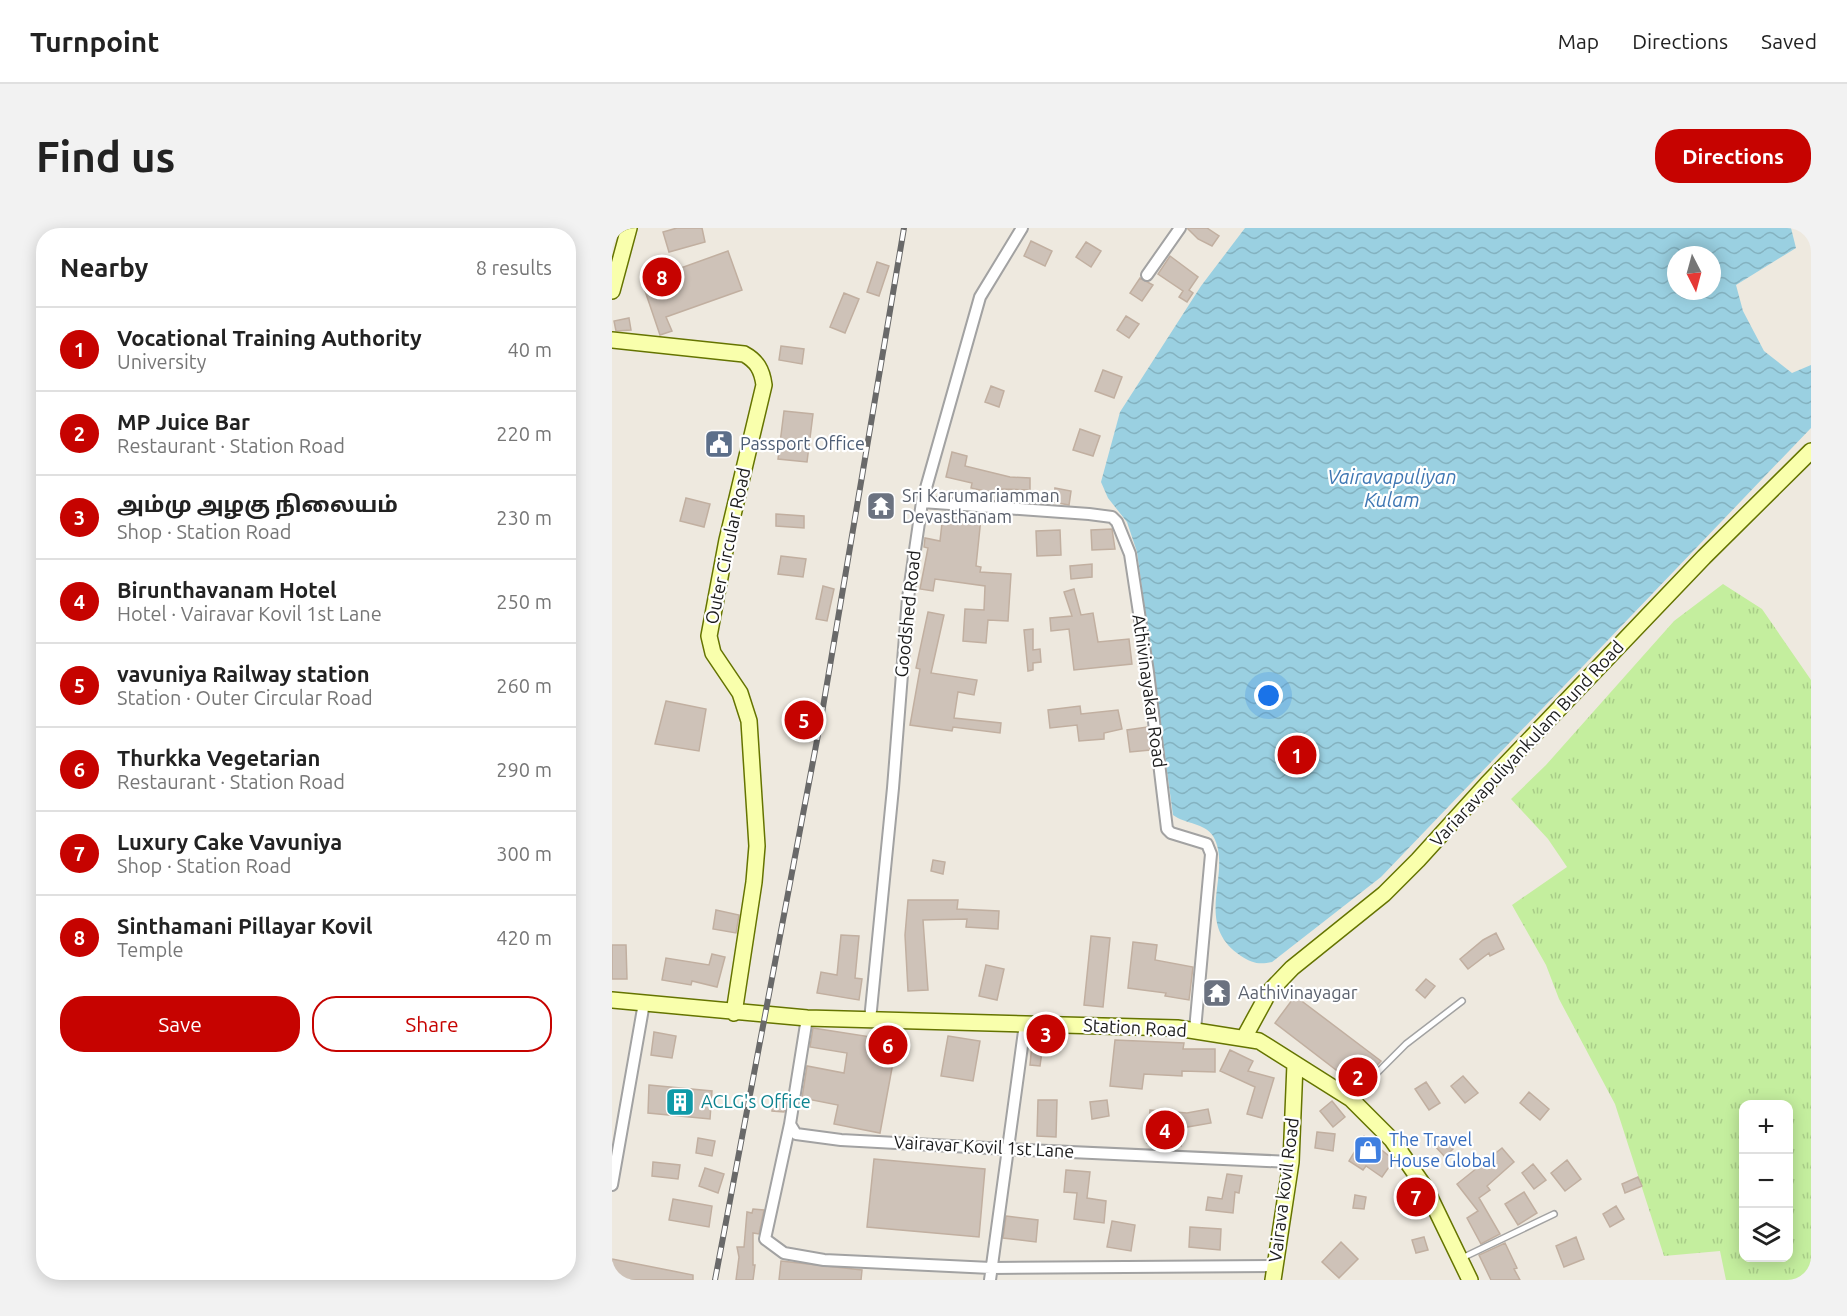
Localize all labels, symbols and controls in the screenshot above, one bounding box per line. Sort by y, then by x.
text: Turnpoint [30,26,159,57]
text: Map [1558,29,1599,53]
text: Directions [1632,29,1728,53]
text: Saved [1761,29,1817,53]
button: Directions [1655,129,1811,183]
text: Find us [36,133,175,180]
north arrow [1667,246,1721,300]
text: Nearby [60,253,148,282]
pin: 8 [643,254,682,300]
text: 8 results [476,256,552,279]
text: Vocational Training Authority [117,325,422,350]
text: 1 [74,338,85,361]
text: 40 m [508,338,552,361]
text: University [117,350,206,373]
text: MP Juice Bar [117,409,250,434]
text: 2 [74,422,85,445]
text: 220 m [496,422,552,445]
public building icon: Passport Office [703,428,735,460]
place label: Passport Office [740,433,865,453]
text: Restaurant · Station Road [117,434,345,457]
water label: Vairavapuliyan Kulam [1327,465,1457,511]
street label: Outer Circular Road [701,466,753,626]
place label: Sri Karumariamman Devasthanam [902,485,1060,526]
temple icon: Sri Karumariamman Devasthanam [865,490,897,522]
text: அம்மு அழகு நிலையம் [117,491,398,516]
text: 3 [74,506,85,529]
text: 230 m [496,506,552,529]
text: Shop · Station Road [117,520,291,543]
street label: Goodshed Road [890,549,924,678]
text: Birunthavanam Hotel [117,577,337,602]
text: 4 [74,590,85,613]
text: 250 m [496,590,552,613]
text: Hotel · Vairavar Kovil 1st Lane [117,602,382,625]
street label: Athivinayakar Road [1129,613,1171,769]
street label: Variaravapuliyankulam Bund Road [1425,636,1627,850]
text: vavuniya Railway station [117,661,370,686]
text: 5 [74,674,85,697]
text: 260 m [496,674,552,697]
your location [1254,681,1283,710]
text: Station · Outer Circular Road [117,686,373,709]
pin: 5 [784,698,824,742]
pin: 1 [1278,732,1316,778]
text: Thurkka Vegetarian [117,745,320,770]
text: 6 [74,758,85,781]
text: 290 m [496,758,552,781]
text: Restaurant · Station Road [117,770,345,793]
text: Luxury Cake Vavuniya [117,829,342,854]
text: 7 [74,842,85,865]
text: 300 m [496,842,552,865]
text: Shop · Station Road [117,854,291,877]
text: Sinthamani Pillayar Kovil [117,913,372,938]
text: 8 [74,926,85,949]
text: 420 m [496,926,552,949]
text: Temple [117,938,183,961]
temple icon: Aathivinayagar [1201,977,1233,1009]
place label: Aathivinayagar [1238,982,1358,1002]
button: Save [60,996,300,1052]
button: Share [312,996,552,1052]
pin: 3 [1026,1012,1066,1056]
street label: Station Road [1083,1014,1187,1040]
pin: 6 [868,1022,908,1068]
pin: 2 [1338,1054,1378,1100]
building icon: ACLG's Office [664,1086,696,1118]
place label: ACLG's Office [701,1091,811,1111]
map controls [1739,1100,1793,1262]
button: + [1739,1100,1793,1154]
pin: 4 [1146,1108,1184,1152]
street label: Vairava kovil Road [1264,1116,1302,1263]
place label: The Travel House Global [1389,1129,1496,1170]
street label: Vairavar Kovil 1st Lane [893,1131,1075,1161]
shop icon: The Travel House Global [1352,1134,1384,1166]
button: − [1739,1154,1793,1208]
pin: 7 [1396,1174,1436,1220]
button: layers [1739,1208,1793,1262]

